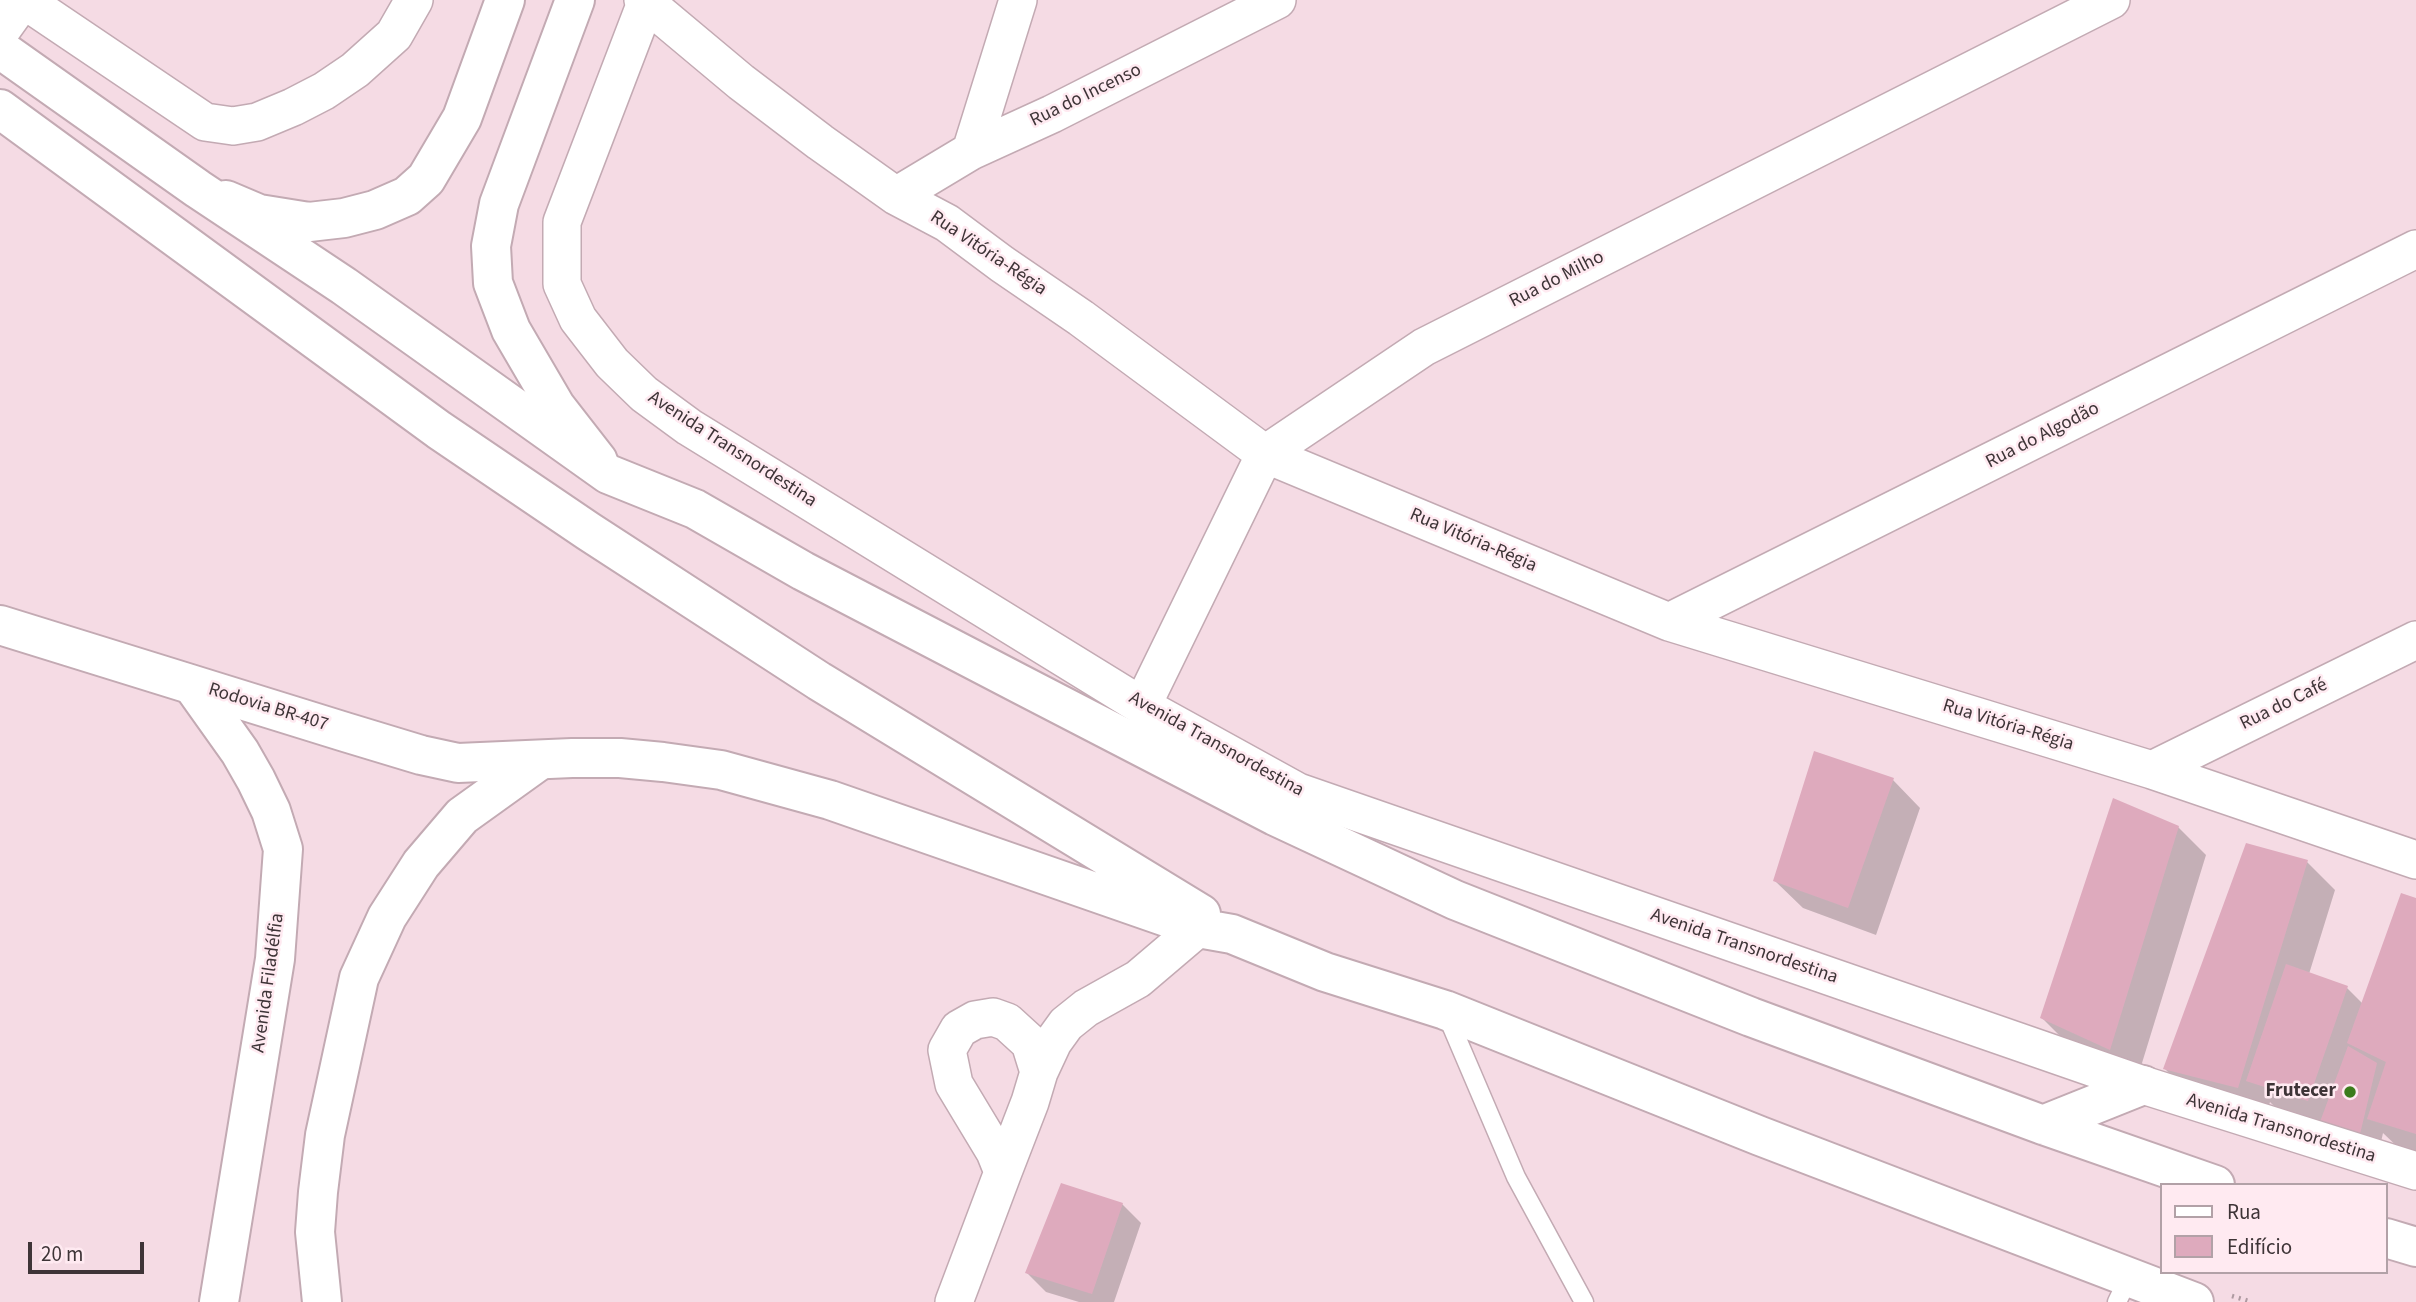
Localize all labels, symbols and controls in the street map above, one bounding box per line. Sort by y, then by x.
street label: Rua do Incenso [1027,59,1145,133]
street label: Rua Vitória-Régia [925,207,1051,301]
street label: Rua do Milho [1506,246,1608,314]
street label: Avenida Transnordestina [643,387,821,513]
street label: Rua do Algodão [1982,398,2104,474]
street label: Rua Vitória-Régia [1406,504,1540,578]
street label: Rua do Café [2237,674,2331,736]
street label: Rodovia BR-407 [205,679,331,737]
street label: Avenida Transnordestina [1125,687,1307,803]
street label: Rua Vitória-Régia [1940,695,2076,757]
street label: Avenida Transnordestina [1647,904,1841,990]
street label: Avenida Filadélfia [248,912,290,1054]
place label: Frutecer [2266,1081,2336,1103]
marker: Frutecer [2342,1084,2358,1100]
street label: Avenida Transnordestina [2184,1089,2378,1169]
legend [2160,1183,2388,1274]
text: Rua [2227,1197,2261,1227]
scale bar [32,1228,147,1272]
text: Edifício [2227,1232,2292,1262]
text: 20 m [41,1239,83,1269]

